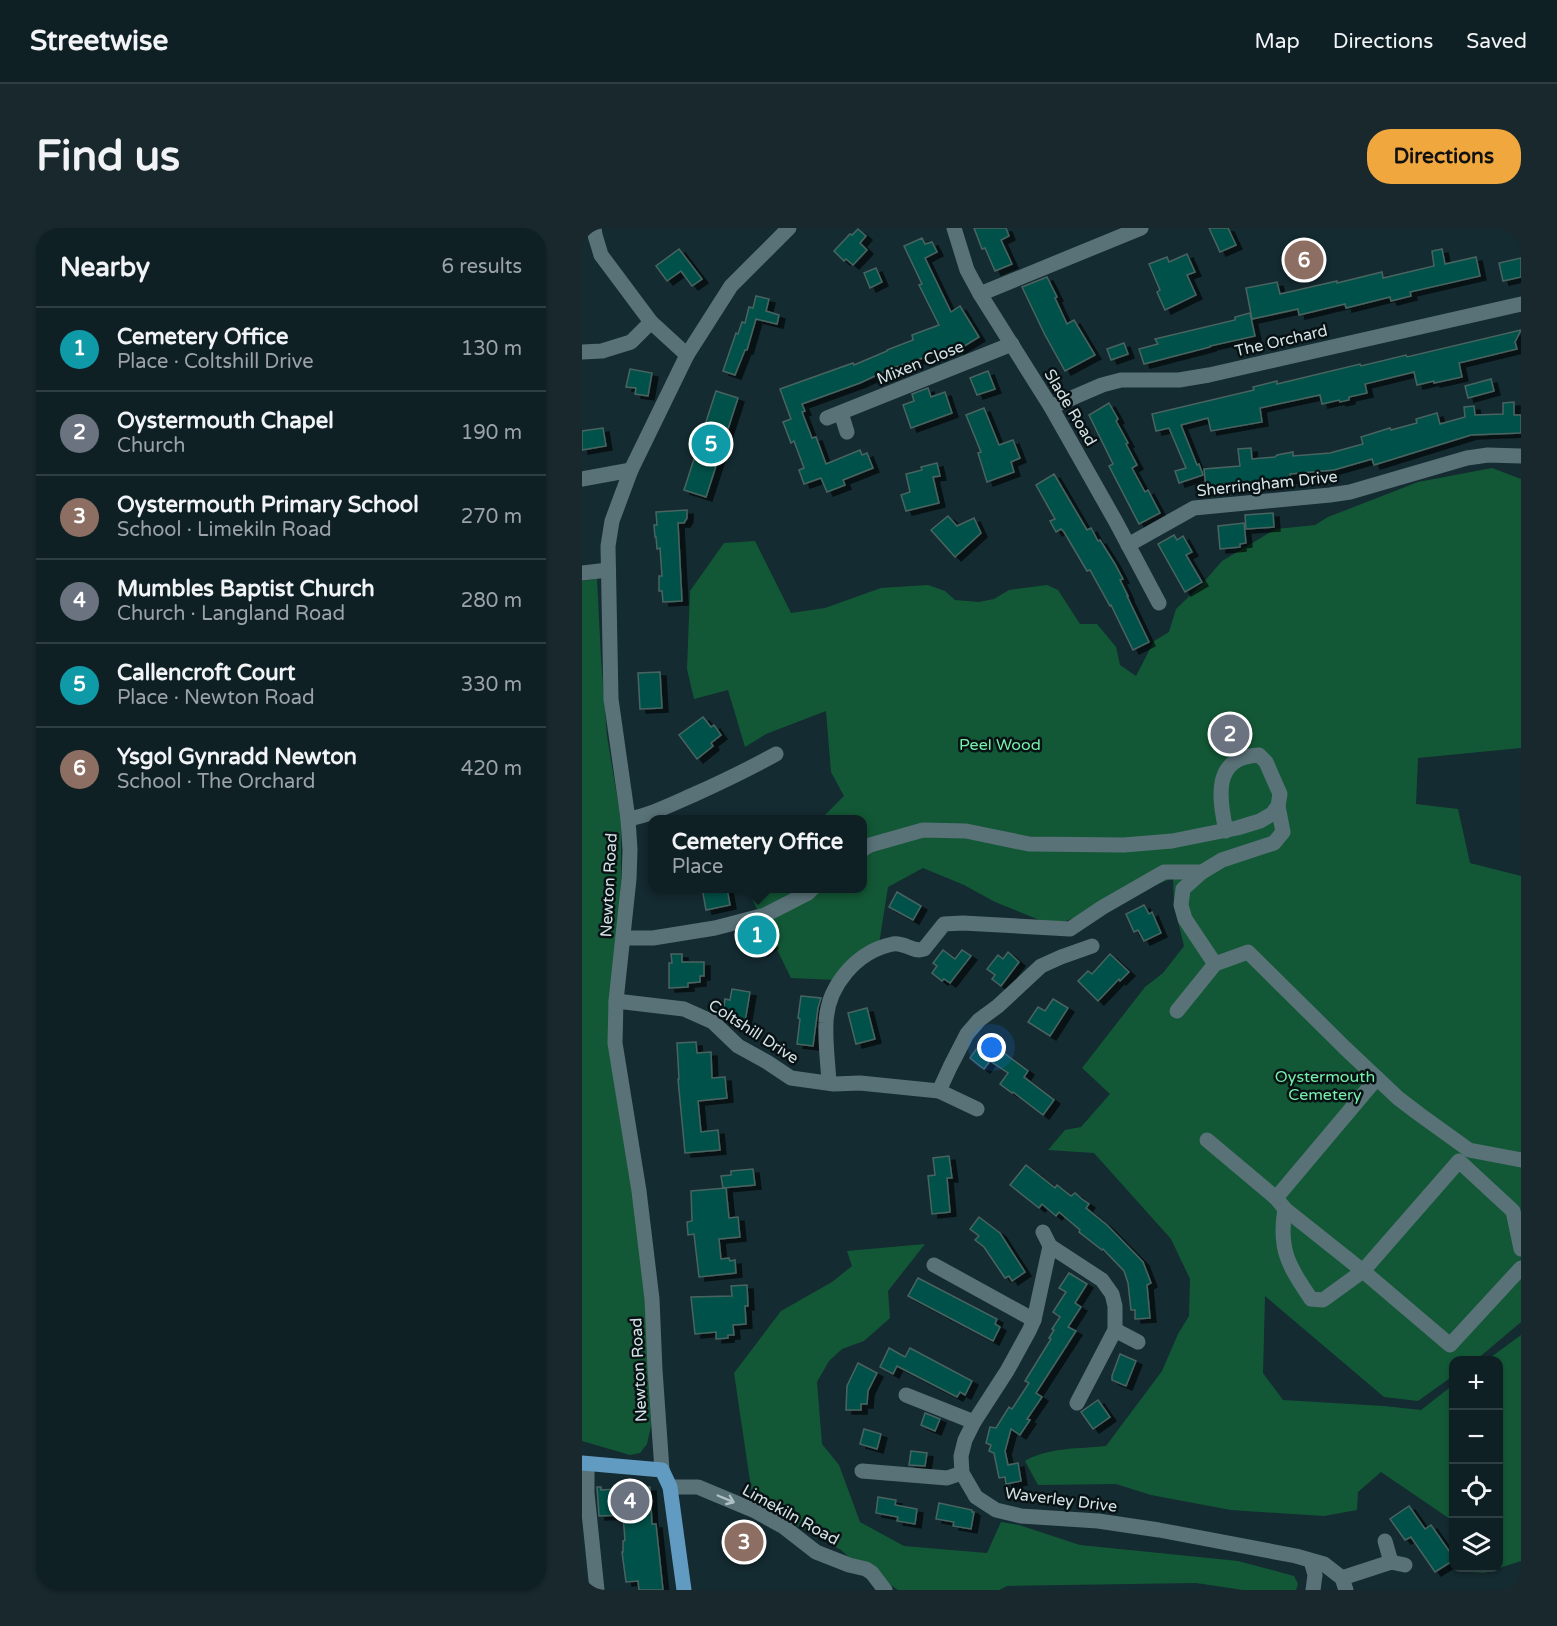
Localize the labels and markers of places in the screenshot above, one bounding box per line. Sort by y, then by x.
pin: 6 [1284,237,1324,282]
pin: 5 [692,422,730,466]
pin: 2 [1210,712,1250,756]
pin: 1 [738,912,777,958]
pin: 4 [610,1478,650,1524]
pin: 3 [724,1520,764,1564]

